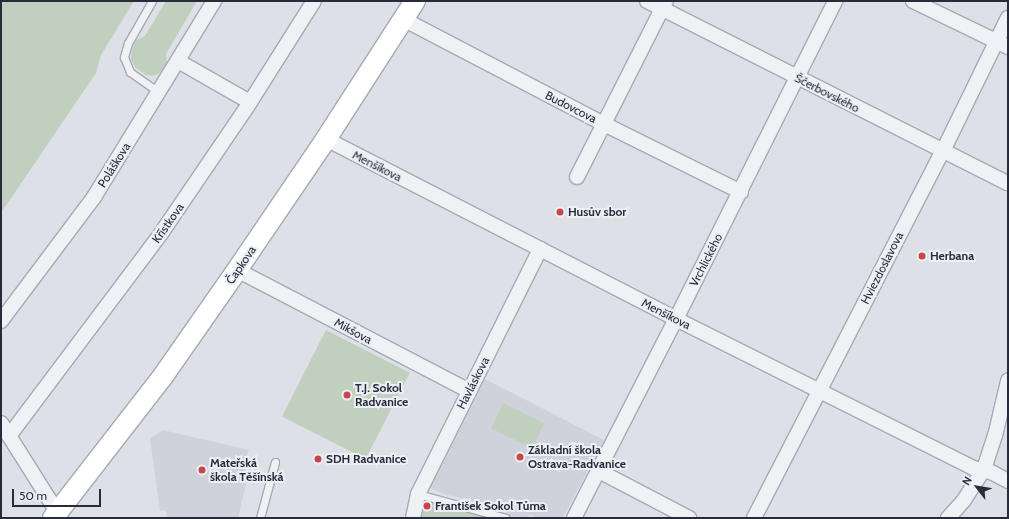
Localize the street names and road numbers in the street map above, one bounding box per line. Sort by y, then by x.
street label: Ščerbovského [792,71,862,115]
street label: Budovcova [543,88,599,126]
street label: Poláškova [95,140,133,190]
street label: Menšíkova [350,148,404,184]
street label: Křístkova [149,200,187,246]
street label: Hviezdoslavova [858,230,906,306]
street label: Vrchlického [686,231,726,289]
street label: Čapkova [223,243,259,287]
street label: Menšíkova [639,296,693,332]
street label: Mikšova [332,315,374,347]
street label: Havláskova [454,355,492,411]

